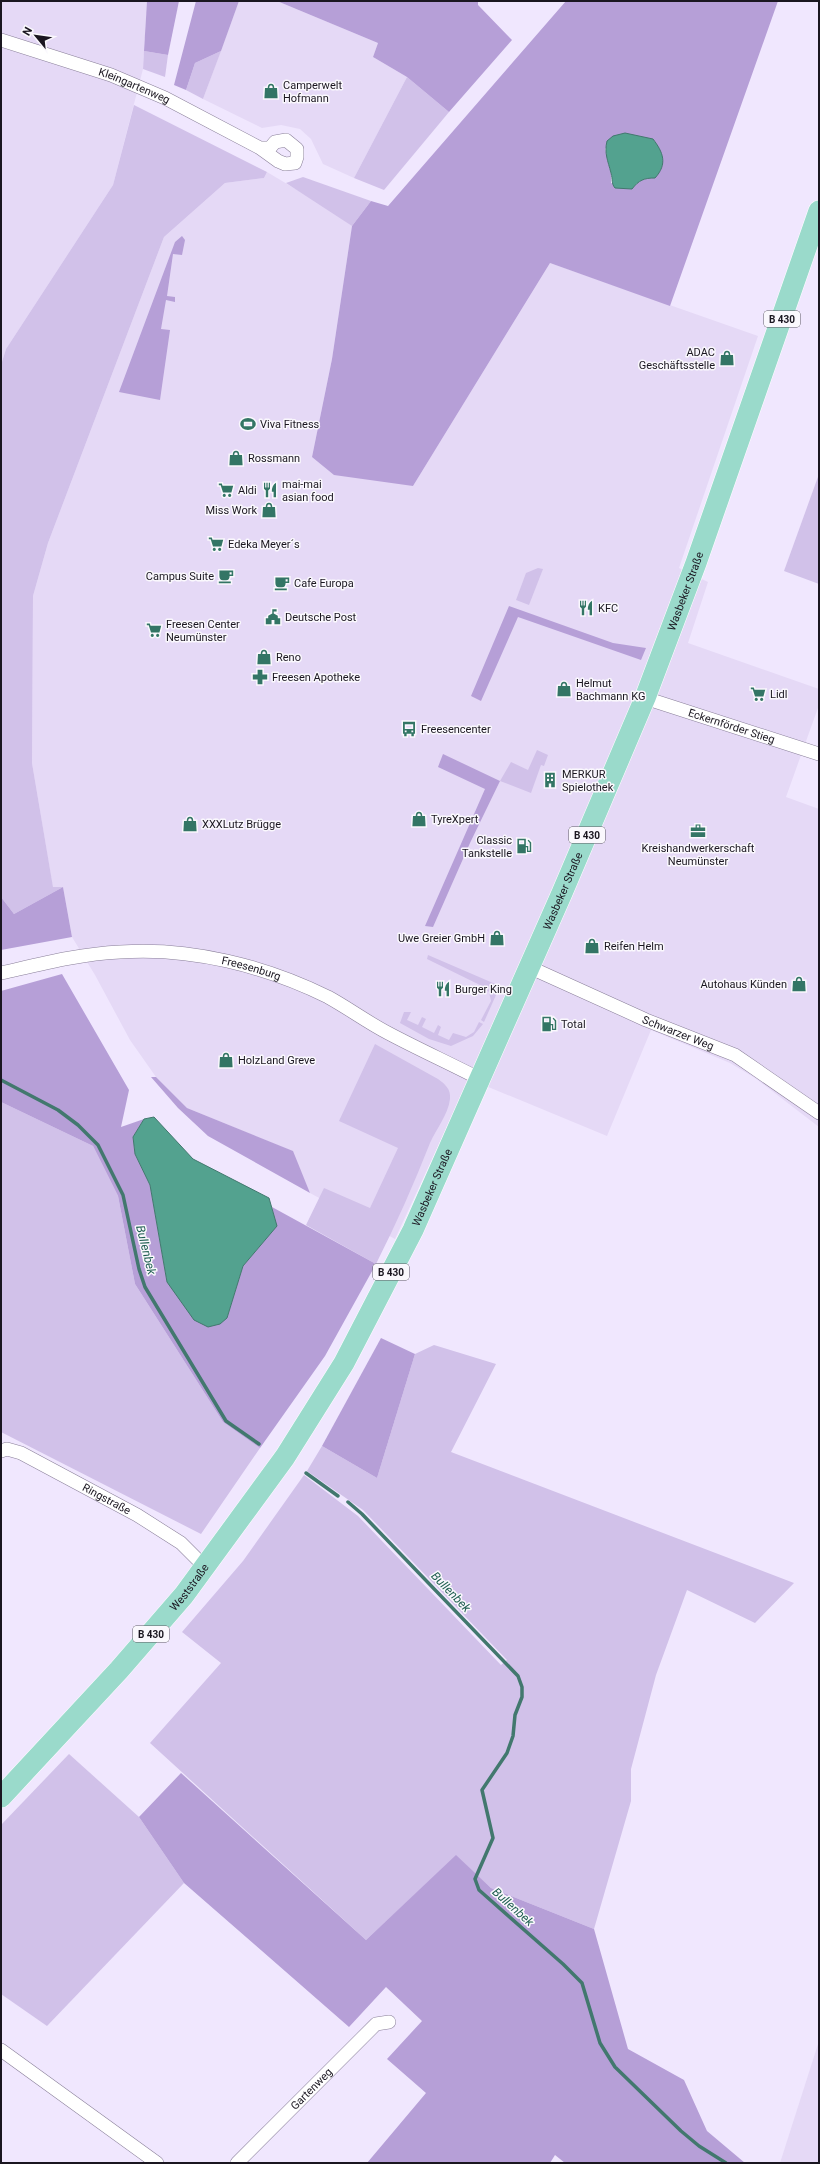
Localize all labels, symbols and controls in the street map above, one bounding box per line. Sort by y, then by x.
north arrow [16,16,56,56]
text: N [20,25,35,38]
street label: Kleingartenweg [97,65,172,106]
place label: Camperwelt Hofmann [283,79,342,105]
shop icon: Camperwelt Hofmann [262,82,280,100]
road number: B 430 [764,311,800,327]
place label: ADAC Geschäftsstelle [639,346,715,372]
shop icon: ADAC Geschäftsstelle [718,349,736,367]
sports icon: Viva Fitness [239,415,257,433]
place label: Viva Fitness [260,418,320,431]
shop icon: Rossmann [227,449,245,467]
place label: Rossmann [248,452,300,465]
place label: mai-mai asian food [282,478,334,504]
supermarket icon: Aldi [217,481,235,499]
restaurant icon: mai-mai asian food [261,481,279,499]
place label: Aldi [238,484,257,497]
shop icon: Miss Work [260,501,278,519]
place label: Miss Work [205,504,257,517]
supermarket icon: Edeka Meyer´s [207,535,225,553]
place label: Edeka Meyer´s [228,538,300,551]
street label: Wasbeker Straße [665,550,706,632]
cafe icon: Campus Suite [217,567,235,585]
place label: Campus Suite [146,570,214,583]
cafe icon: Cafe Europa [273,574,291,592]
place label: Cafe Europa [294,577,354,590]
restaurant icon: KFC [577,599,595,617]
place label: KFC [598,602,618,615]
public building icon: Deutsche Post [264,608,282,626]
place label: Deutsche Post [285,611,357,624]
place label: Freesen Center Neumünster [166,618,240,644]
supermarket icon: Freesen Center Neumünster [145,621,163,639]
shop icon: Reno [255,648,273,666]
place label: Reno [276,651,301,664]
pharmacy icon: Freesen Apotheke [251,668,269,686]
place label: Freesen Apotheke [272,671,360,684]
place label: Helmut Bachmann KG [576,677,645,703]
shop icon: Helmut Bachmann KG [555,680,573,698]
supermarket icon: Lidl [749,685,767,703]
place label: Lidl [770,688,787,701]
street label: Eckernförder Stieg [687,706,777,746]
bus stop icon: Freesencenter [400,720,418,738]
place label: Freesencenter [421,723,491,736]
place label: MERKUR Spielothek [562,768,614,794]
building icon: MERKUR Spielothek [541,771,559,789]
shop icon: TyreXpert [410,810,428,828]
place label: TyreXpert [431,813,479,826]
shop icon: XXXLutz Brügge [181,815,199,833]
place label: XXXLutz Brügge [202,818,281,831]
office icon: Kreishandwerkerschaft Neumünster [689,822,707,840]
road number: B 430 [569,827,605,843]
place label: Classic Tankstelle [462,834,512,860]
fuel station icon: Classic Tankstelle [515,837,533,855]
place label: Kreishandwerkerschaft Neumünster [642,842,755,868]
street label: Wasbeker Straße [540,850,585,932]
shop icon: Uwe Greier GmbH [488,929,506,947]
place label: Uwe Greier GmbH [398,932,485,945]
shop icon: Reifen Helm [583,937,601,955]
place label: Reifen Helm [604,940,664,953]
street label: Freesenburg [220,954,283,983]
shop icon: Autohaus Künden [790,975,808,993]
place label: Autohaus Künden [701,978,787,991]
restaurant icon: Burger King [434,980,452,998]
place label: Burger King [455,983,512,996]
street label: Schwarzer Weg [640,1013,716,1053]
fuel station icon: Total [540,1015,558,1033]
place label: Total [561,1018,586,1031]
shop icon: HolzLand Greve [217,1051,235,1069]
place label: HolzLand Greve [238,1054,315,1067]
street label: Wasbeker Straße [409,1147,455,1228]
water label: Bullenbek [133,1224,159,1277]
road number: B 430 [373,1264,409,1280]
street label: Ringstraße [80,1481,133,1517]
street label: Weststraße [167,1561,211,1613]
water label: Bullenbek [428,1569,474,1616]
road number: B 430 [133,1626,169,1642]
water label: Bullenbek [490,1885,537,1930]
street label: Gartenweg [288,2065,335,2112]

